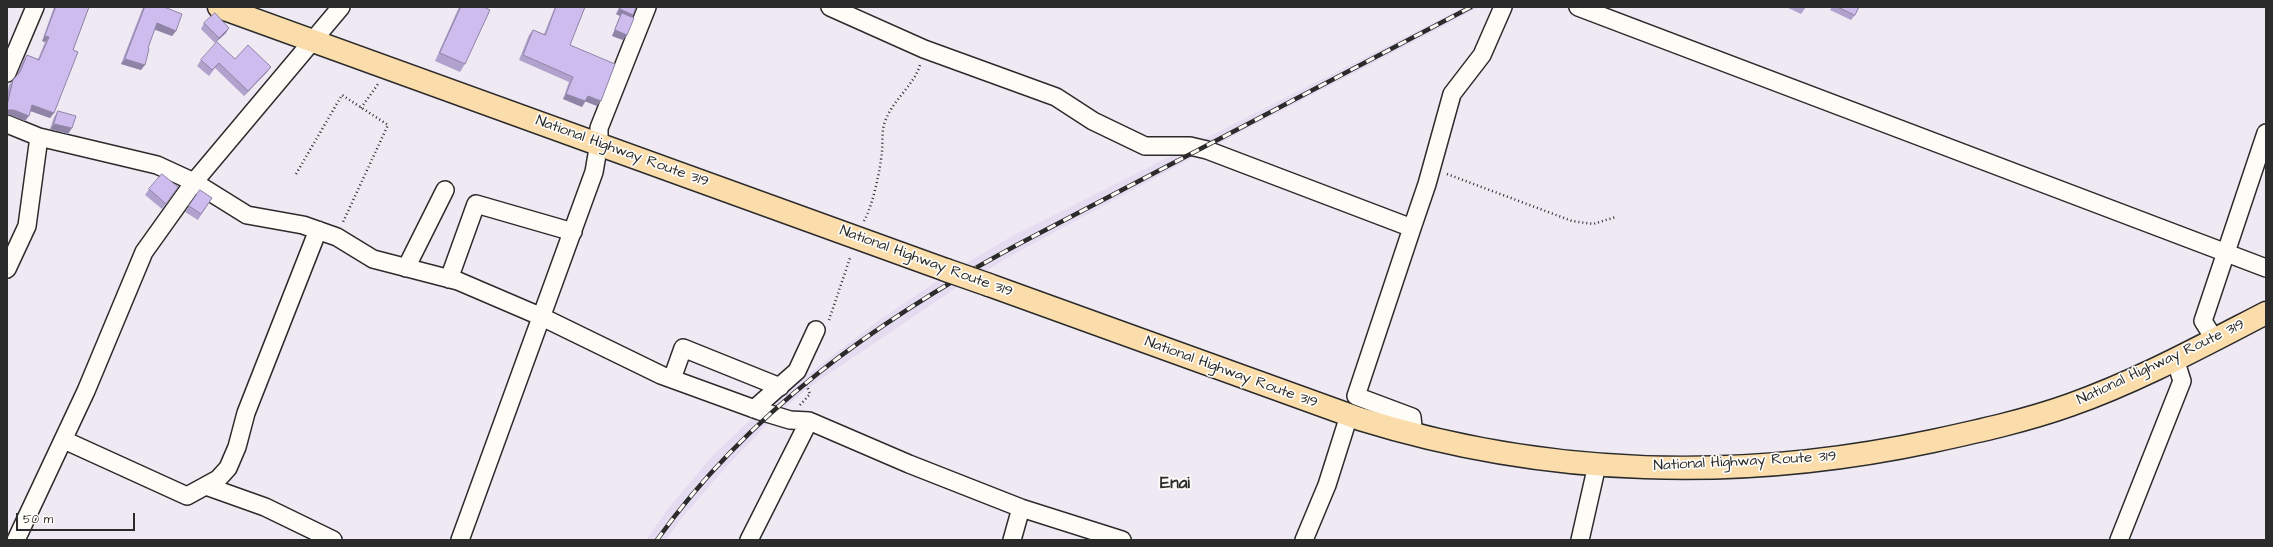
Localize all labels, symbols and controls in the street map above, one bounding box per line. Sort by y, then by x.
street label: National Highway Route 319 [533,112,711,192]
street label: National Highway Route 319 [837,222,1015,302]
street label: National Highway Route 319 [2074,316,2248,410]
street label: National Highway Route 319 [1142,333,1320,413]
street label: National Highway Route 319 [1653,448,1837,476]
district label: Enai [1160,474,1190,494]
scale bar [18,505,137,531]
text: 50 m [23,511,53,528]

